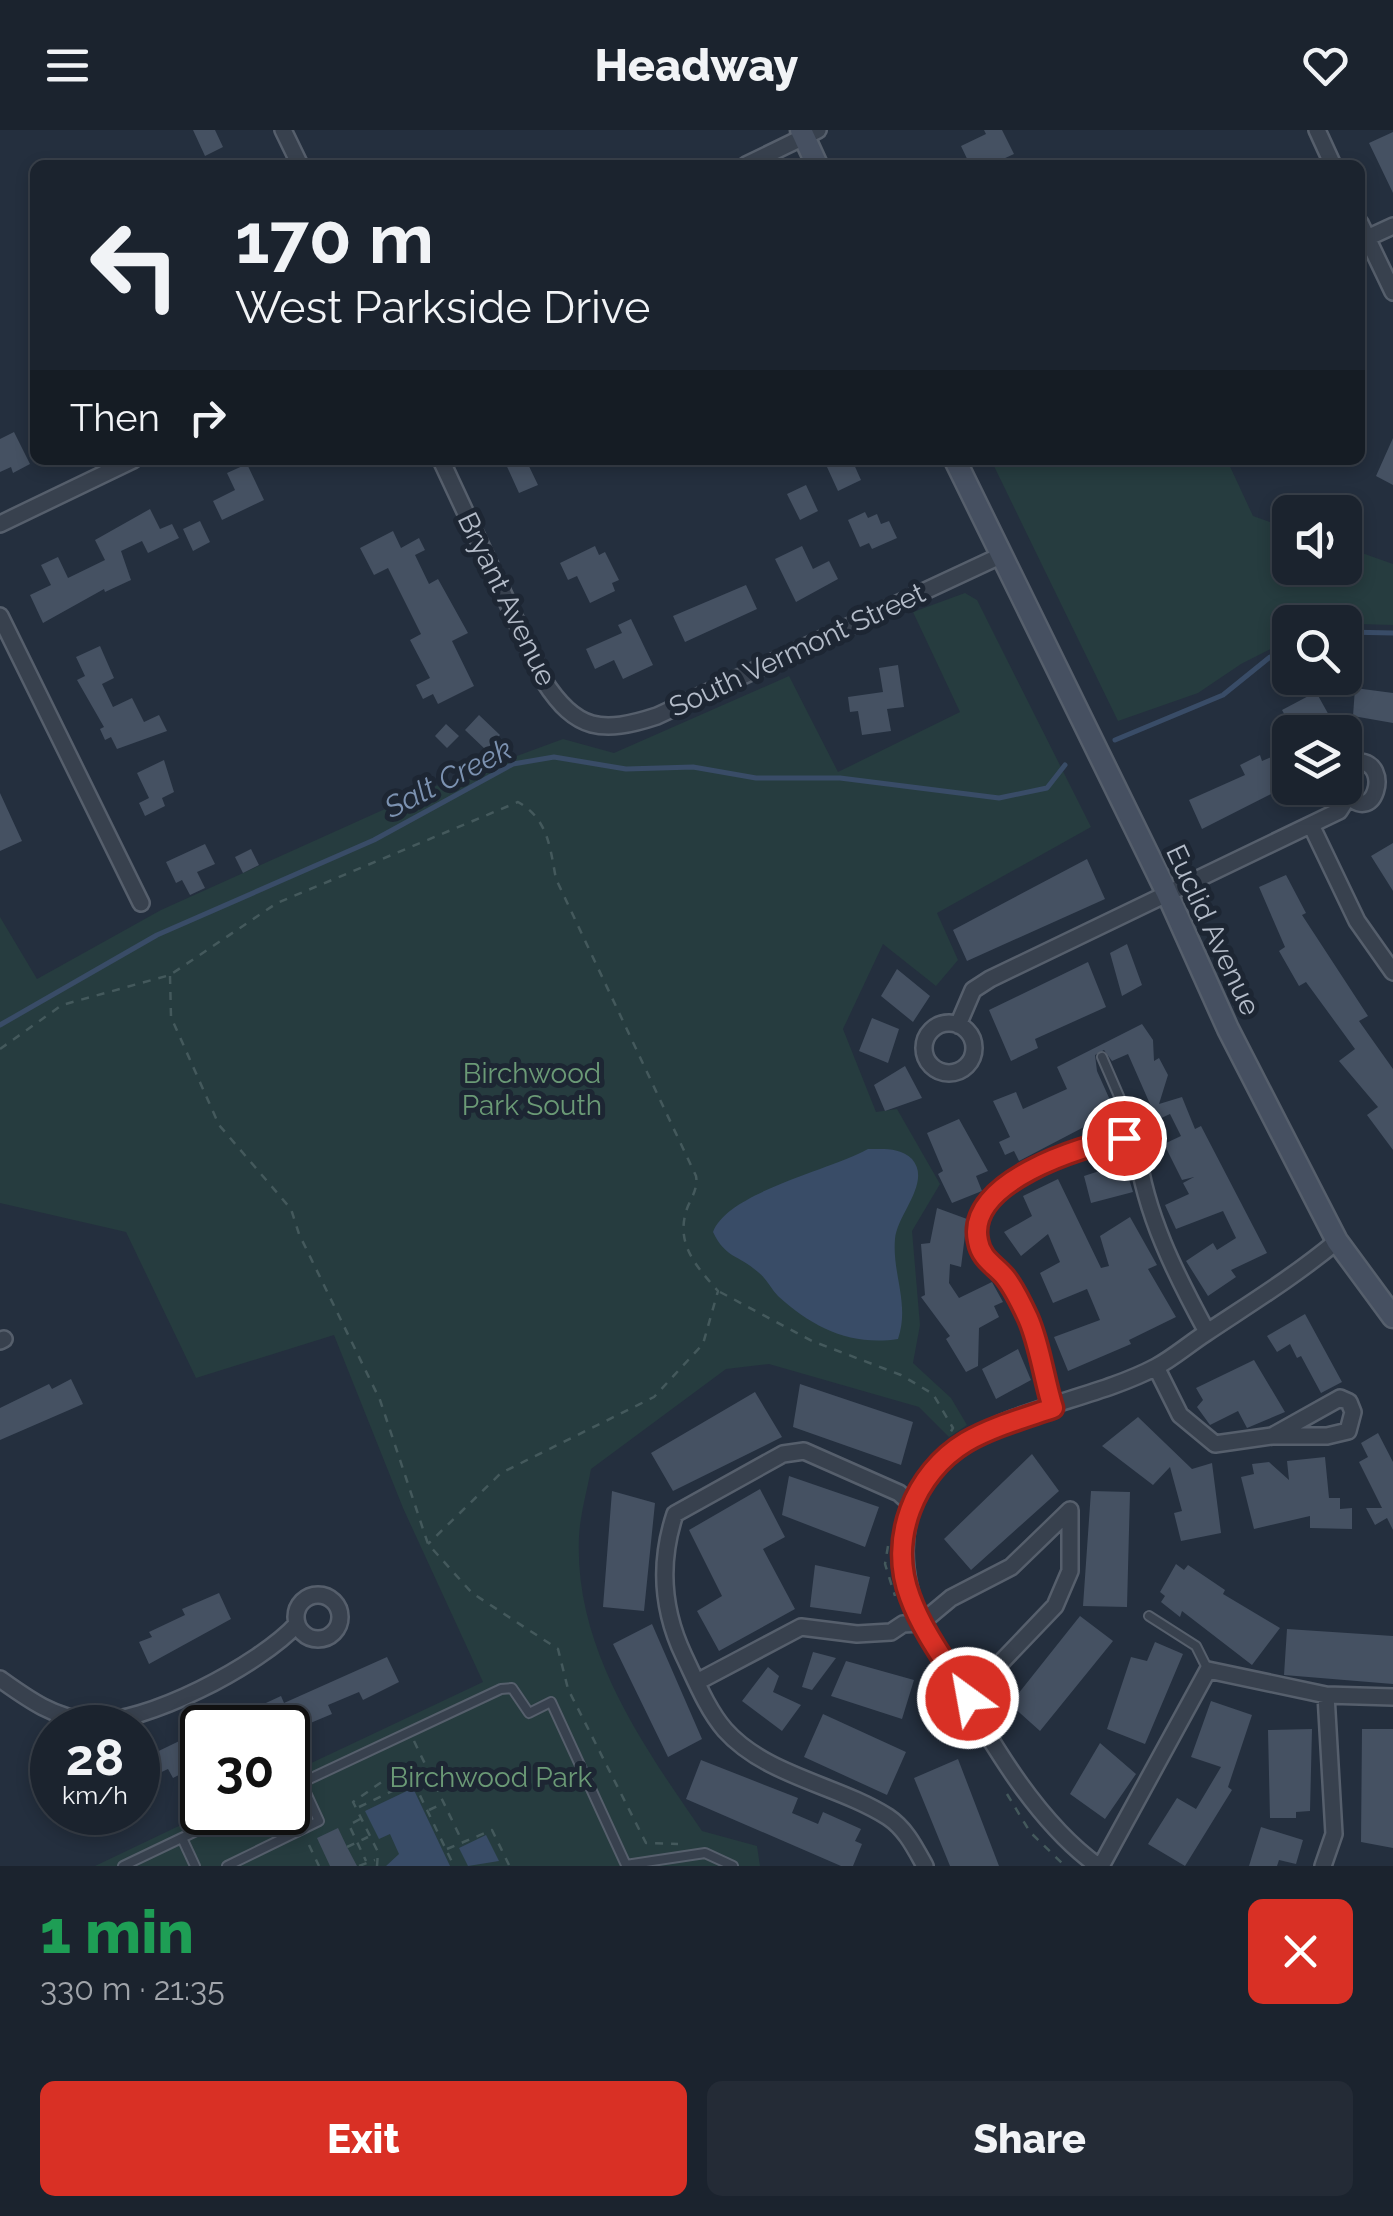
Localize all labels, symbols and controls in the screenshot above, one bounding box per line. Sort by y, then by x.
icon: menu [40,38,95,93]
icon: heart [1298,38,1353,93]
text: Headway [595,39,798,92]
text: 170 m [235,197,434,279]
icon: left [70,200,200,330]
text: West Parkside Drive [235,281,650,334]
icon: right [180,390,235,445]
text: Then [70,395,160,440]
map controls [1272,495,1362,805]
button: sound [1272,495,1362,585]
street label: Bryant Avenue [451,507,563,691]
street label: South Vermont Street [664,576,931,724]
button: search [1272,605,1362,695]
button: layers [1272,715,1362,805]
water label: Salt Creek [378,731,517,825]
street label: Euclid Avenue [1159,839,1267,1021]
park label: Birchwood Park South [462,1057,602,1122]
pin [1082,1096,1167,1181]
icon: arrive [1097,1111,1152,1166]
position arrow [916,1646,1020,1750]
speed limit sign: 30 [180,1705,310,1835]
text: 28 [66,1728,124,1787]
park label: Birchwood Park [390,1761,593,1794]
text: km/h [62,1780,128,1810]
text: 1 min [40,1897,194,1967]
button: close [1248,1899,1353,2004]
text: 330 m · 21:35 [40,1970,225,2007]
button: Exit [40,2081,687,2196]
button: Share [707,2081,1353,2196]

